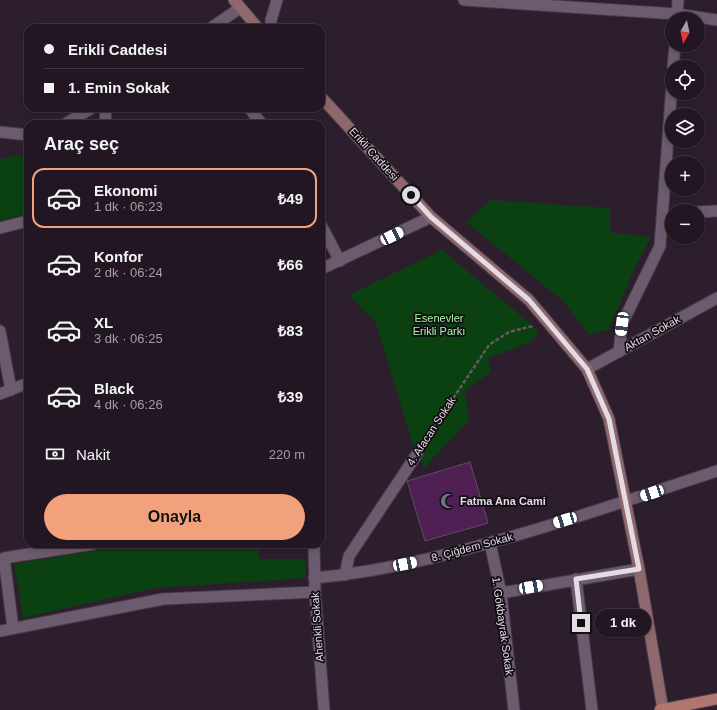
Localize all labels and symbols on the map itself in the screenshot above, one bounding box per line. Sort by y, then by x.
north arrow [665,12,705,52]
street label: Erikli Caddesi [347,125,401,183]
route start [402,186,420,204]
car [379,225,405,247]
car [615,311,629,337]
park label: Esenevler Erikli Parkı [413,312,465,337]
street label: Aktan Sokak [622,313,682,353]
street label: 4. Afacan Sokak [404,394,458,468]
car [639,483,665,503]
mosque icon: Fatma Ana Cami [439,492,457,510]
place label: Fatma Ana Cami [460,495,546,507]
car [552,511,578,529]
street label: 8. Çiğdem Sokak [430,530,514,564]
car [392,556,418,572]
street label: 1. Gökbayrak Sokak [490,576,516,676]
car [518,579,544,595]
street label: Ahenkli Sokak [309,591,325,662]
callout: 1 dk [595,609,651,637]
route end [572,614,590,632]

